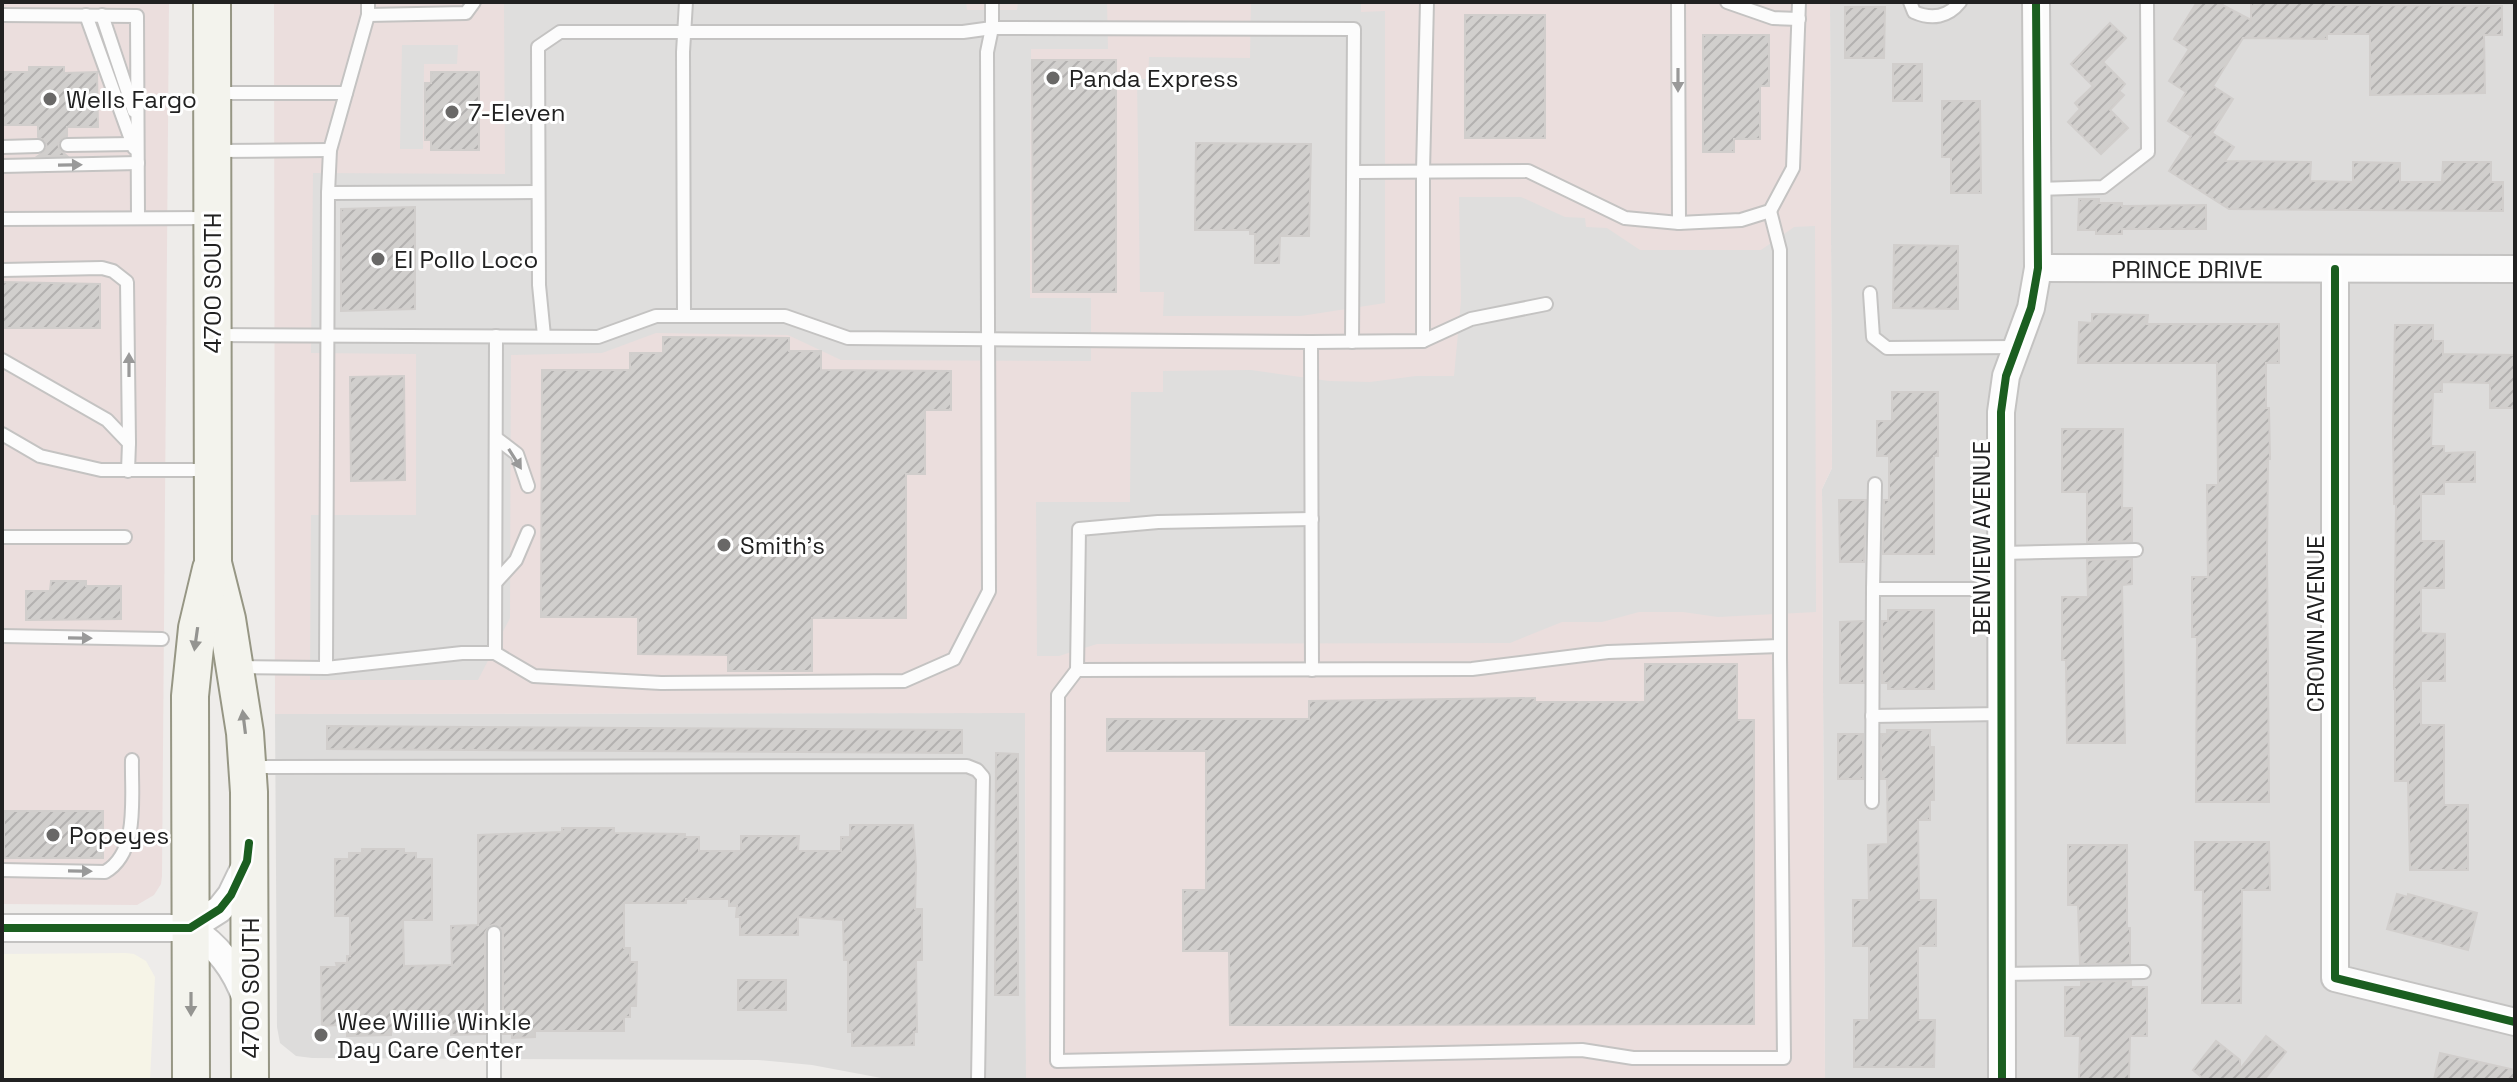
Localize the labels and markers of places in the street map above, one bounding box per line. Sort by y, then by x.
place label: Panda Express [1069,63,1238,94]
marker: Panda Express [1044,69,1062,87]
place label: Wells Fargo [66,84,197,115]
marker: Wells Fargo [41,90,59,108]
place label: 7-Eleven [468,97,566,128]
marker: 7-Eleven [443,103,461,121]
place label: El Pollo Loco [394,244,538,275]
marker: El Pollo Loco [369,250,387,268]
place label: Smith's [740,530,825,561]
marker: Smith's [715,536,733,554]
place label: Popeyes [69,820,169,851]
marker: Popeyes [44,826,62,844]
place label: Wee Willie Winkle Day Care Center [337,1006,531,1065]
marker: Wee Willie Winkle Day Care Center [312,1026,330,1044]

